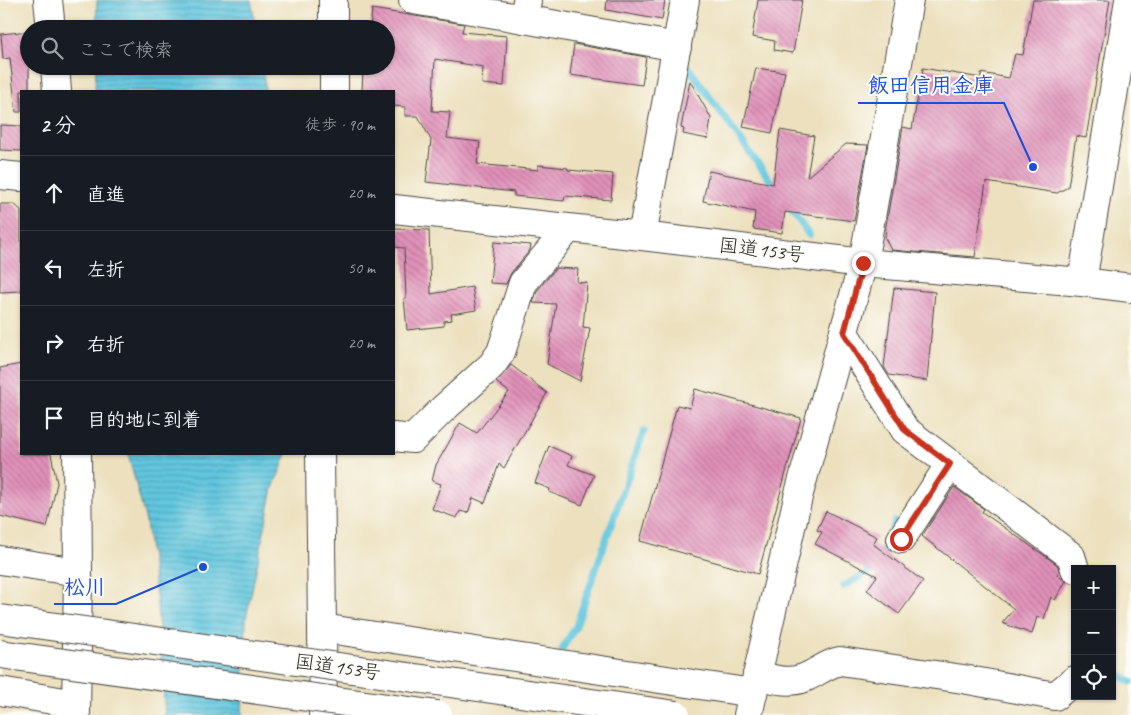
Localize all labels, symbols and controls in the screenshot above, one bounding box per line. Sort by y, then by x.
search box [20,20,395,75]
icon: search [38,34,66,62]
text: ここで検索 [78,38,173,62]
callout: 飯田信用金庫 [858,67,1004,103]
text: 飯田信用金庫 [868,72,994,98]
text: 2 分 [40,112,76,138]
text: 徒歩 · 90 m [305,115,375,135]
icon: ahead [40,179,68,207]
text: 直進 [87,183,125,207]
text: 20 m [348,183,375,203]
street label: 国道153号 [717,232,807,268]
route end [852,252,875,275]
icon: left [40,254,68,282]
text: 左折 [87,258,125,282]
text: 50 m [348,258,375,278]
icon: right [40,329,68,357]
text: 右折 [87,333,125,357]
text: 20 m [348,333,375,353]
icon: arrive [40,404,68,432]
text: 目的地に到着 [87,408,201,432]
route start [890,528,913,551]
map controls [1071,565,1116,700]
button: + [1071,565,1116,610]
callout: 松川 [54,568,116,604]
text: 松川 [64,574,106,600]
button: − [1071,610,1116,655]
street label: 国道153号 [293,649,383,685]
button: locate [1071,655,1116,700]

